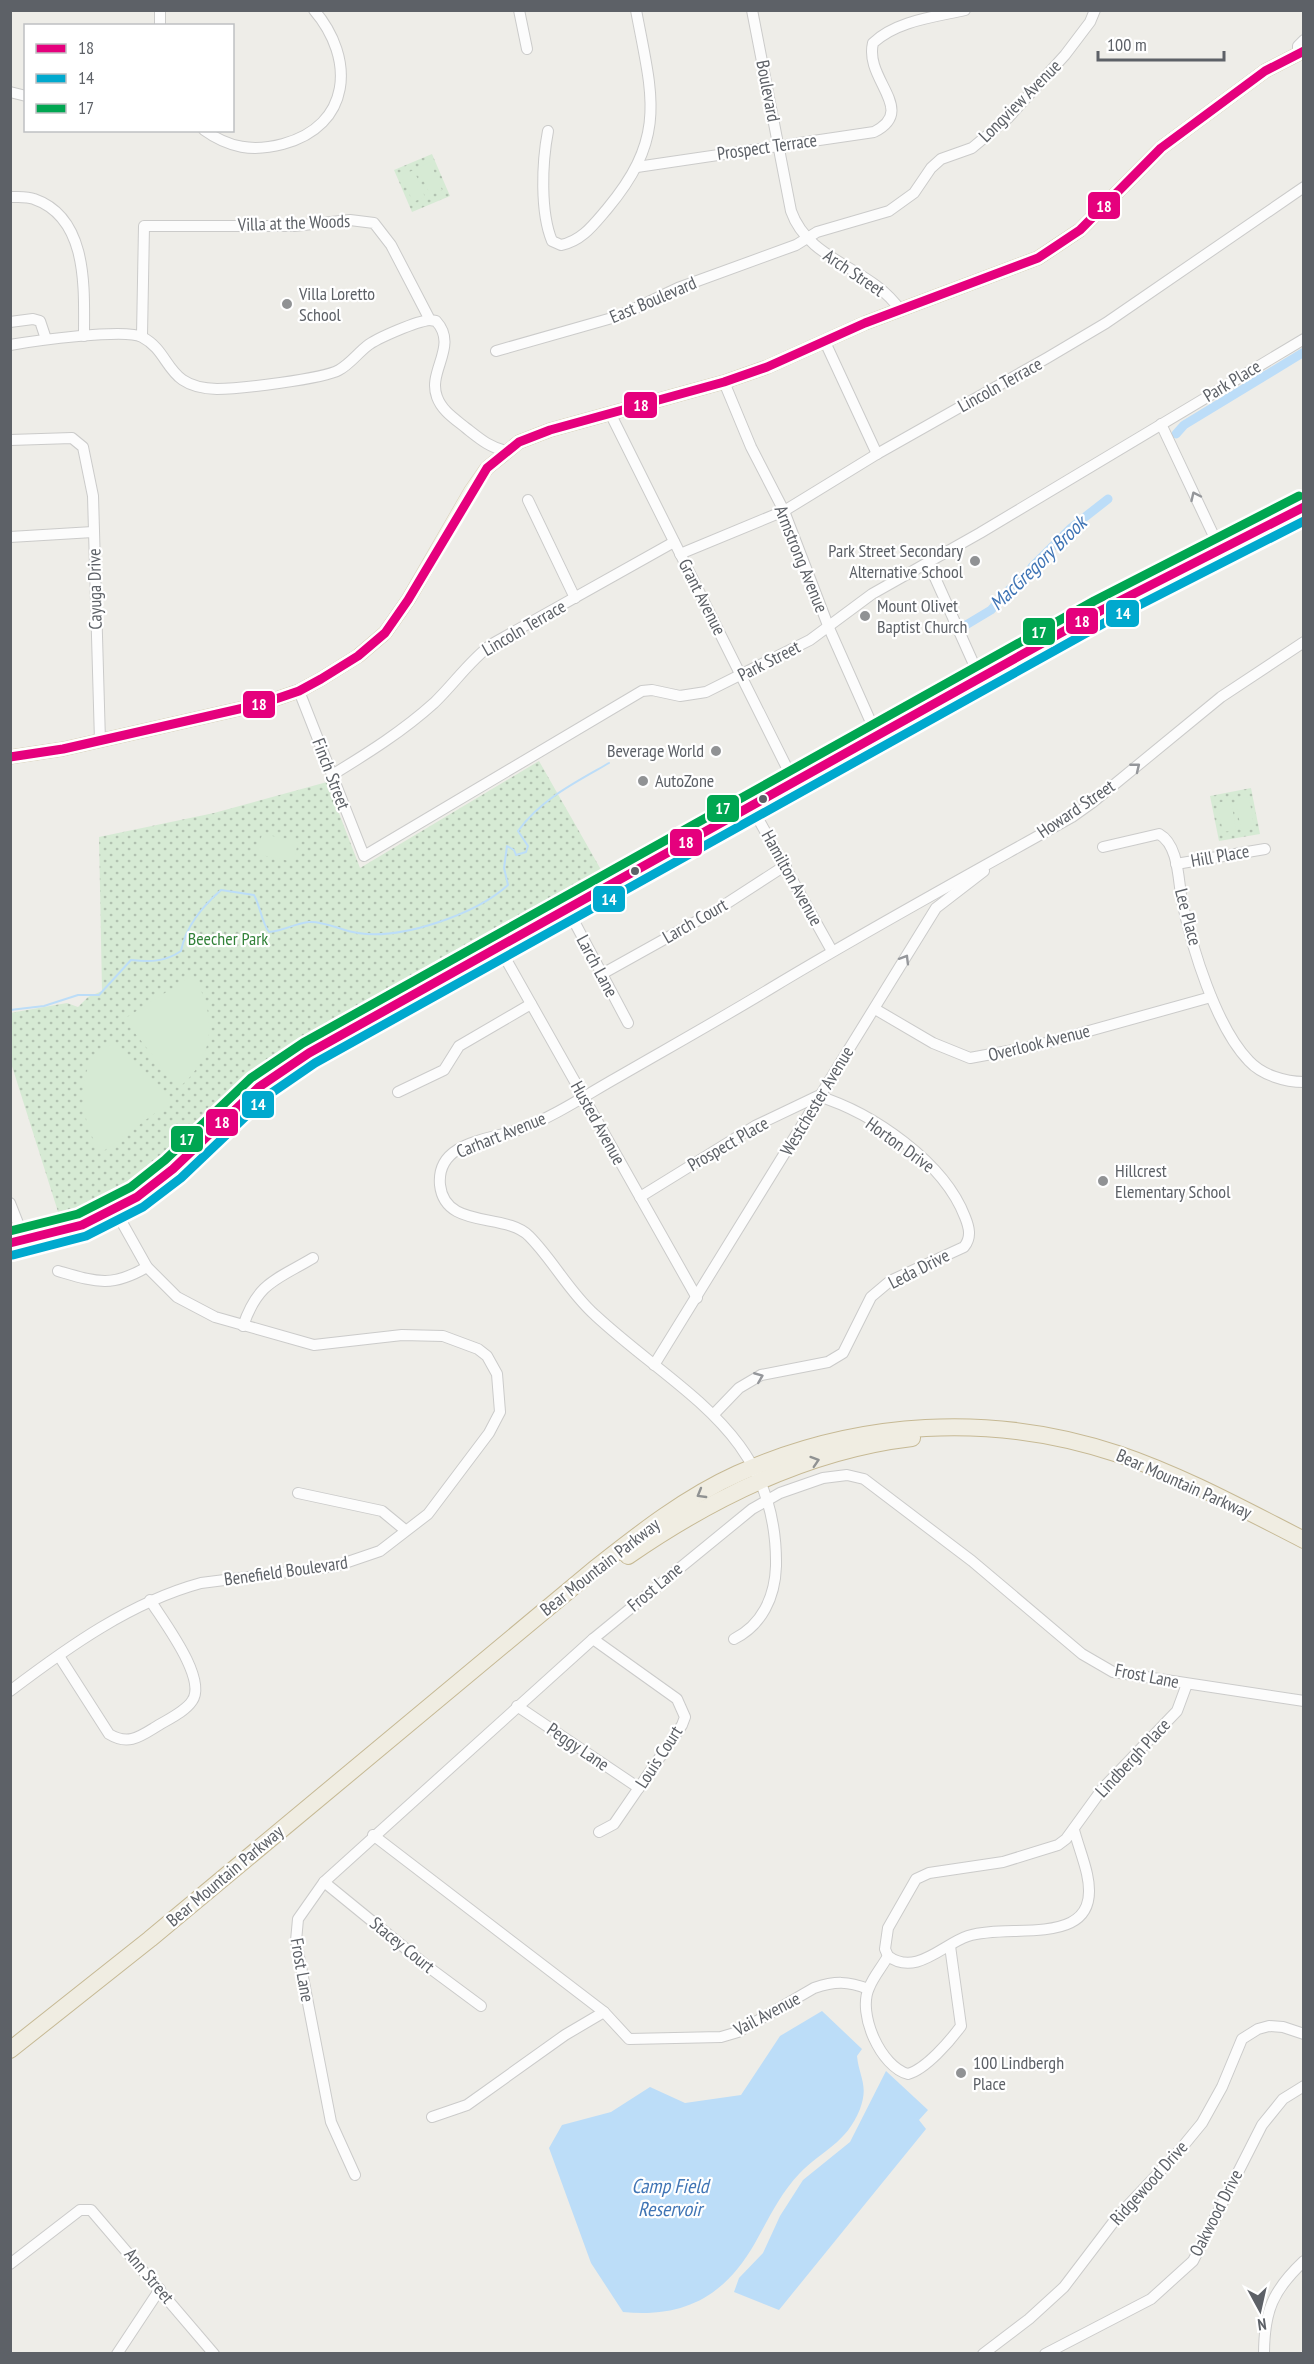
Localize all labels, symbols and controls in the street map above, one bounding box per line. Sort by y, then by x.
legend [24,24,234,132]
scale bar [1098,24,1224,62]
text: 100 m [1107,33,1147,56]
text: 18 [78,36,94,59]
street label: Longview Avenue [974,55,1066,147]
street label: Boulevard [751,58,786,124]
text: 14 [78,66,94,89]
text: 17 [78,96,94,119]
street label: Prospect Terrace [716,128,818,165]
line badge: 18 [1087,191,1121,220]
text: 18 [1096,196,1112,216]
street label: Villa at the Woods [236,209,351,236]
street label: Arch Street [819,244,889,301]
street label: East Boulevard [606,271,700,328]
place label: Villa Loretto School [298,282,375,326]
marker: Villa Loretto School [280,297,294,311]
street label: Lincoln Terrace [954,352,1046,417]
street label: Park Place [1199,354,1265,407]
line badge: 18 [623,391,658,419]
text: 18 [633,395,649,415]
one-way arrow [1190,491,1202,502]
street label: Armstrong Avenue [770,502,833,616]
water label: MacGregory Brook [984,509,1094,616]
place label: Park Street Secondary Alternative School [828,539,964,583]
street label: Cayuga Drive [82,548,107,630]
marker: Park Street Secondary Alternative School [968,554,982,568]
street label: Grant Avenue [673,555,731,639]
street label: Lincoln Terrace [478,594,570,661]
place label: Mount Olivet Baptist Church [877,594,967,638]
line badge: 14 [1105,599,1140,628]
text: 14 [1115,603,1131,623]
line badge: 18 [1065,607,1099,635]
marker: Mount Olivet Baptist Church [858,609,872,623]
text: 18 [1074,611,1090,631]
line badge: 17 [1022,617,1056,646]
text: 17 [1031,622,1047,642]
street label: Park Street [734,635,804,686]
line badge: 18 [242,690,276,719]
text: 18 [251,694,267,714]
street label: Finch Street [307,735,356,813]
place label: Beverage World [607,739,704,762]
marker: Beverage World [709,744,723,758]
one-way arrow [1129,763,1140,774]
place label: AutoZone [655,769,714,792]
marker: AutoZone [636,774,650,788]
street label: Howard Street [1032,774,1119,843]
unlabelled marker [757,793,769,805]
line badge: 17 [706,794,740,823]
text: 17 [715,798,731,818]
street label: Hamilton Avenue [757,826,828,930]
line badge: 18 [669,828,703,857]
text: 18 [678,832,694,852]
street label: Hill Place [1189,839,1251,872]
unlabelled marker [629,865,641,877]
line badge: 14 [592,885,626,913]
street label: Lee Place [1170,886,1207,948]
text: 14 [601,889,617,909]
street label: Larch Court [658,893,731,948]
park label: Beecher Park [188,927,268,950]
street label: Larch Lane [572,931,623,1001]
one-way arrow [898,955,910,965]
street label: Overlook Avenue [986,1019,1092,1066]
street label: Westchester Avenue [775,1042,858,1160]
street label: Husted Avenue [566,1077,631,1169]
line badge: 14 [241,1090,275,1119]
text: 14 [250,1094,266,1114]
street label: Carhart Avenue [453,1106,549,1163]
line badge: 18 [205,1108,239,1137]
street label: Prospect Place [683,1111,772,1176]
text: 18 [214,1112,230,1132]
street label: Horton Drive [861,1112,939,1177]
line badge: 17 [170,1125,204,1153]
text: 17 [179,1129,195,1149]
place label: Hillcrest Elementary School [1115,1159,1231,1203]
marker: Hillcrest Elementary School [1096,1174,1110,1188]
street label: Leda Drive [884,1243,953,1294]
one-way arrow [752,1372,763,1384]
street label: Bear Mountain Parkway [1113,1443,1256,1524]
one-way arrow [809,1455,820,1468]
one-way arrow [697,1486,707,1498]
street label: Bear Mountain Parkway [535,1512,664,1621]
street label: Benefield Boulevard [223,1550,349,1591]
street label: Frost Lane [622,1557,687,1616]
street label: Frost Lane [1113,1658,1181,1693]
street label: Lindbergh Place [1090,1713,1175,1802]
street label: Peggy Lane [543,1717,614,1776]
street label: Louis Court [630,1721,687,1792]
street label: Bear Mountain Parkway [161,1820,288,1931]
street label: Stacey Court [365,1912,439,1978]
street label: Frost Lane [286,1936,319,2004]
street label: Vail Avenue [729,1987,804,2041]
place label: 100 Lindbergh Place [973,2051,1064,2095]
marker: 100 Lindbergh Place [954,2066,968,2080]
street label: Ridgewood Drive [1105,2136,1193,2230]
street label: Oakwood Drive [1184,2165,1247,2260]
water label: Camp Field Reservoir [631,2173,711,2222]
street label: Ann Street [120,2243,179,2308]
north arrow [1230,2280,1290,2340]
text: N [1256,2314,1268,2335]

